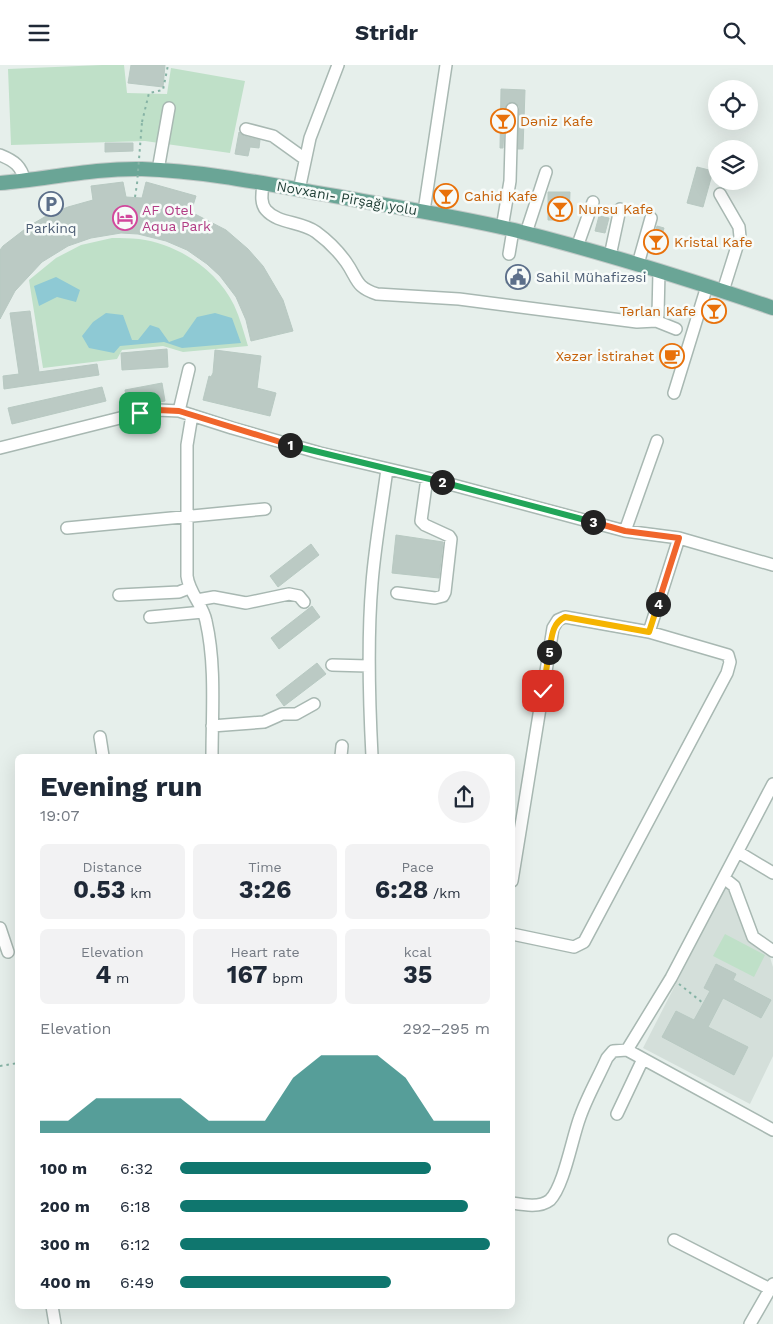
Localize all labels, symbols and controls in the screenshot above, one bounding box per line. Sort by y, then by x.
icon: menu [25,19,53,47]
icon: search [720,19,748,47]
text: Stridr [355,20,418,45]
map controls [708,80,758,190]
button: locate [708,80,758,130]
bar icon: Dəniz Kafe [490,108,516,134]
place label: Dəniz Kafe [520,113,593,129]
button: layers [708,140,758,190]
street label: Novxanı- Pirşağı yolu [275,178,419,218]
bar icon: Cahid Kafe [433,183,459,209]
place label: Cahid Kafe [464,188,538,204]
parking icon: Parkinq [38,191,64,217]
bar icon: Nursu Kafe [547,196,573,222]
place label: Nursu Kafe [578,201,653,217]
place label: AF Otel Aqua Park [142,202,211,234]
hotel icon: AF Otel Aqua Park [112,205,138,231]
place label: Parkinq [25,220,77,236]
bar icon: Kristal Kafe [643,229,669,255]
place label: Kristal Kafe [674,234,753,250]
public building icon: Sahil Mühafizəsi [505,264,531,290]
place label: Sahil Mühafizəsi [536,269,646,285]
bar icon: Tərlan Kafe [701,298,727,324]
place label: Tərlan Kafe [619,303,696,319]
cafe icon: Xəzər İstirahət [659,343,685,369]
place label: Xəzər İstirahət [556,348,654,364]
pin [119,392,161,434]
icon: arrive [126,399,154,427]
pin: 1 [278,433,302,457]
text: 1 [287,437,294,453]
pin: 2 [430,469,454,495]
text: 2 [438,474,447,490]
pin: 3 [580,509,606,535]
text: 3 [589,514,598,530]
pin: 4 [646,591,670,617]
text: 4 [654,596,663,612]
pin: 5 [536,639,562,665]
text: 5 [545,644,554,660]
pin [522,670,564,712]
icon: check [529,677,557,705]
text: Evening run [40,770,202,803]
button: share [438,771,490,823]
text: 19:07 [40,806,79,825]
text: Distance [83,859,142,875]
text: Time [248,859,282,875]
text: Pace [401,859,434,875]
text: 0.53 [73,875,126,904]
text: 3:26 [239,875,291,904]
text: 6:28 [375,875,428,904]
text: km [126,885,152,901]
text: /km [428,885,461,901]
text: Elevation [81,944,144,960]
text: Heart rate [230,944,300,960]
text: kcal [404,944,432,960]
text: 4 [95,960,111,989]
text: 167 [227,960,268,989]
text: 35 [403,960,432,989]
text: m [111,970,129,986]
text: bpm [268,970,303,986]
text: Elevation [40,1019,111,1038]
text: 292–295 m [403,1019,490,1038]
text: 100 m [40,1159,87,1178]
text: 6:32 [120,1159,153,1178]
text: 200 m [40,1197,90,1216]
text: 6:18 [120,1197,151,1216]
text: 300 m [40,1235,90,1254]
text: 6:12 [120,1235,150,1254]
text: 400 m [40,1273,91,1292]
text: 6:49 [120,1273,154,1292]

